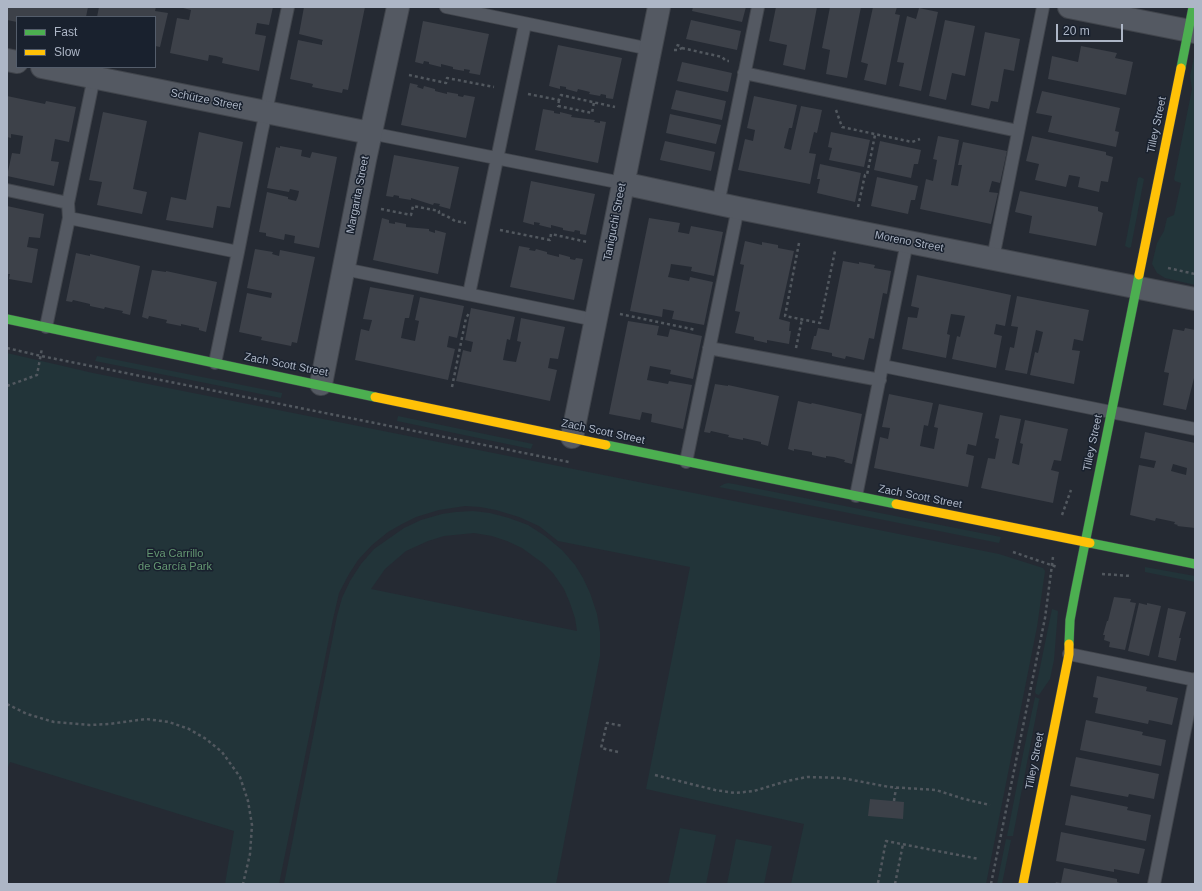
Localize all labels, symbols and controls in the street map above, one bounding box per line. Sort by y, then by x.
legend [16,16,156,68]
scale bar [1058,16,1125,42]
text: 20 m [1063,24,1090,38]
text: Fast [54,25,77,39]
text: Slow [54,45,80,59]
street label: Schütze Street [169,87,243,113]
street label: Tilley Street [1145,95,1169,155]
street label: Margarita Street [344,155,372,235]
street label: Taniguchi Street [601,182,629,262]
street label: Moreno Street [874,229,944,255]
street label: Zach Scott Street [243,350,329,380]
street label: Tilley Street [1081,413,1105,473]
street label: Zach Scott Street [560,417,646,447]
street label: Zach Scott Street [877,482,963,512]
park label: Eva Carrillo de García Park [138,547,212,573]
street label: Tilley Street [1023,731,1047,791]

